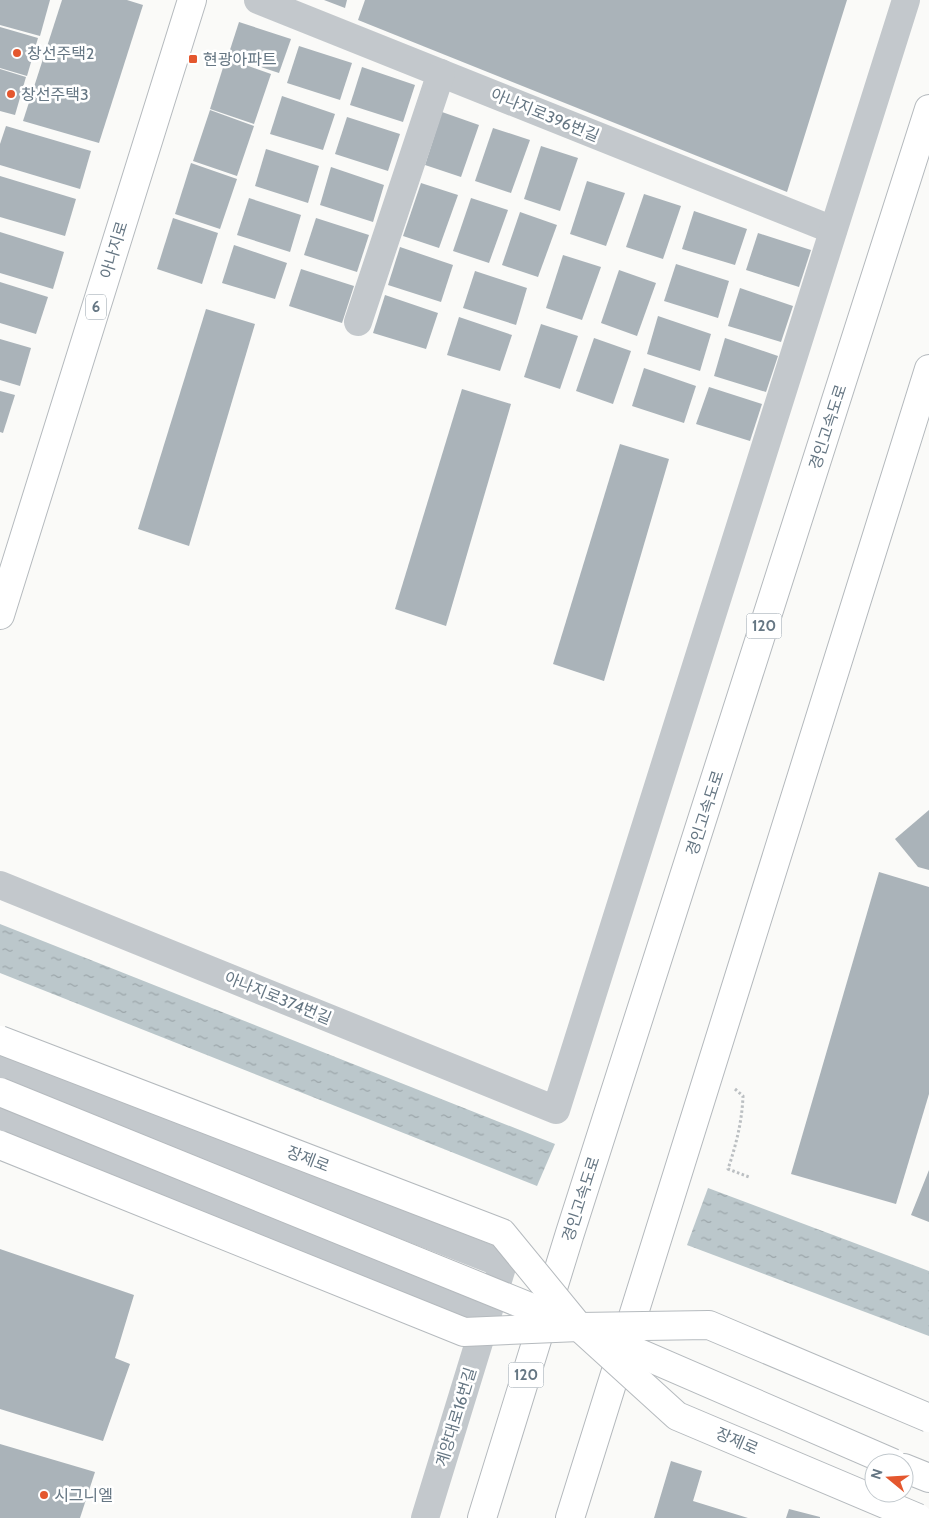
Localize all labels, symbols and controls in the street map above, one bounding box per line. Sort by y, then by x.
place label: 창선주택2 [27,44,94,63]
marker: 창선주택2 [11,47,23,59]
place label: 현광아파트 [203,50,277,69]
marker: 현광아파트 [187,53,199,65]
place label: 창선주택3 [21,85,89,104]
street label: 아나지로396번길 [488,85,602,145]
marker: 창선주택3 [5,88,17,100]
street label: 아나지로 [96,219,132,281]
road number: 6 [86,294,106,320]
street label: 경인고속도로 [805,382,851,472]
road number: 120 [746,614,782,638]
street label: 경인고속도로 [682,768,728,858]
street label: 아나지로374번길 [222,968,334,1028]
street label: 장제로 [284,1142,332,1176]
street label: 경인고속도로 [558,1154,604,1244]
road number: 120 [508,1362,544,1388]
street label: 계양대로16번길 [432,1365,480,1469]
street label: 장제로 [713,1424,761,1458]
north arrow [864,1453,914,1503]
text: N [867,1466,887,1481]
place label: 시그니엘 [54,1486,113,1505]
marker: 시그니엘 [38,1489,50,1501]

